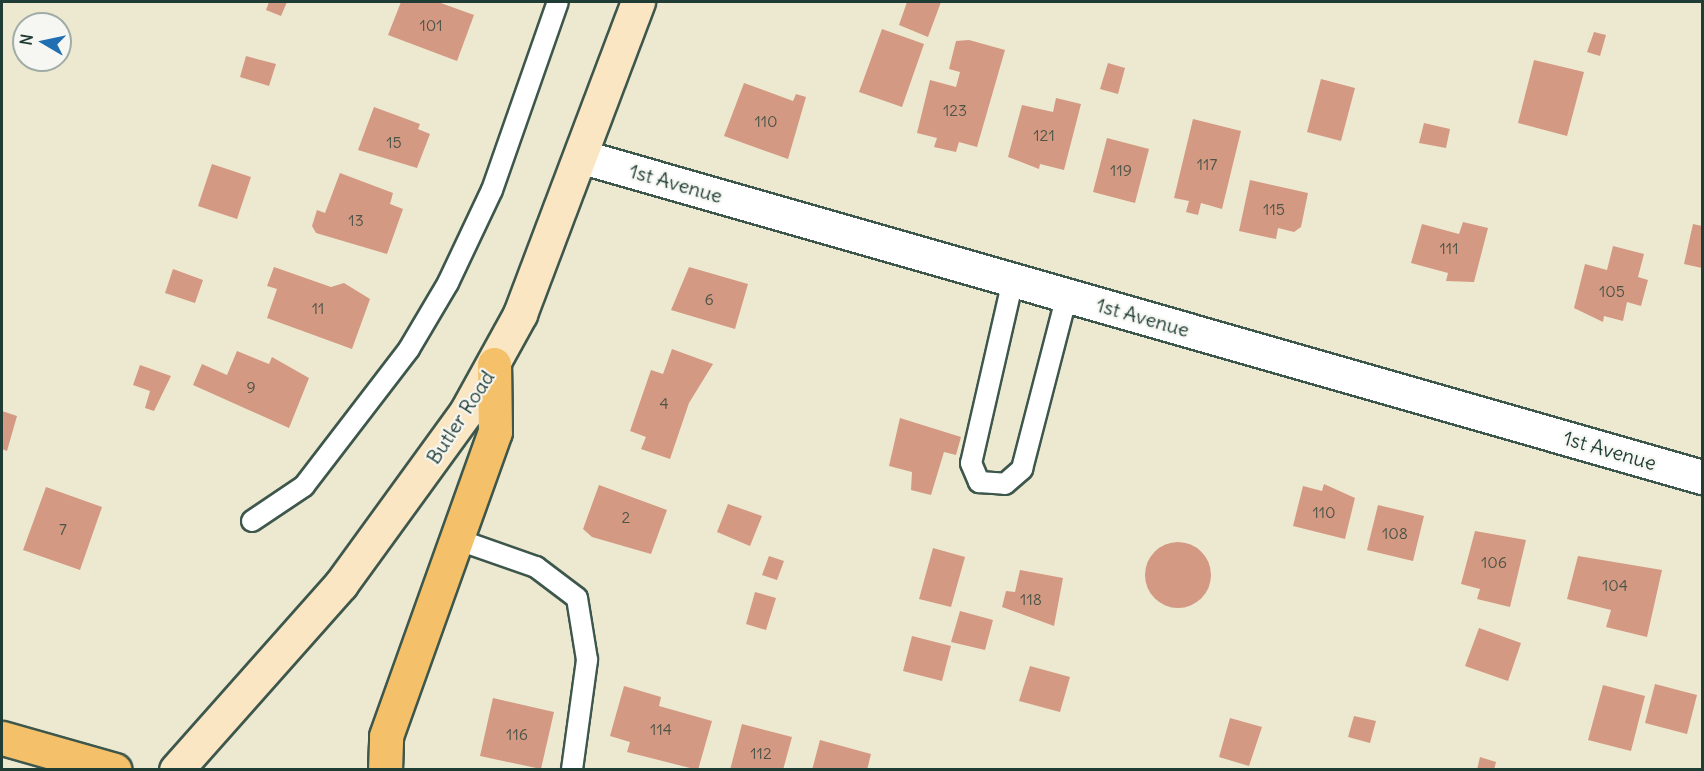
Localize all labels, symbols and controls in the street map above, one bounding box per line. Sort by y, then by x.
north arrow [12,12,72,72]
house number: 101 [419,15,443,35]
text: N [15,32,37,47]
house number: 123 [943,100,967,120]
house number: 110 [754,111,778,131]
house number: 121 [1033,125,1055,145]
house number: 15 [386,132,402,152]
house number: 117 [1197,154,1217,174]
street label: 1st Avenue [627,158,725,208]
house number: 119 [1110,160,1132,180]
house number: 115 [1263,199,1285,219]
house number: 13 [348,210,364,230]
house number: 111 [1439,238,1459,258]
house number: 105 [1599,281,1625,301]
house number: 6 [704,289,714,309]
street label: 1st Avenue [1094,292,1192,342]
house number: 11 [312,298,324,318]
street label: Butler Road [421,366,499,468]
house number: 9 [246,377,256,397]
house number: 4 [659,393,669,413]
street label: 1st Avenue [1561,425,1659,475]
house number: 110 [1312,502,1336,522]
house number: 2 [622,507,630,527]
house number: 7 [59,519,67,539]
house number: 108 [1382,523,1408,543]
house number: 106 [1481,552,1507,572]
house number: 104 [1602,575,1628,595]
house number: 118 [1020,589,1042,609]
house number: 114 [650,719,672,739]
house number: 116 [506,724,528,744]
house number: 112 [750,743,772,763]

